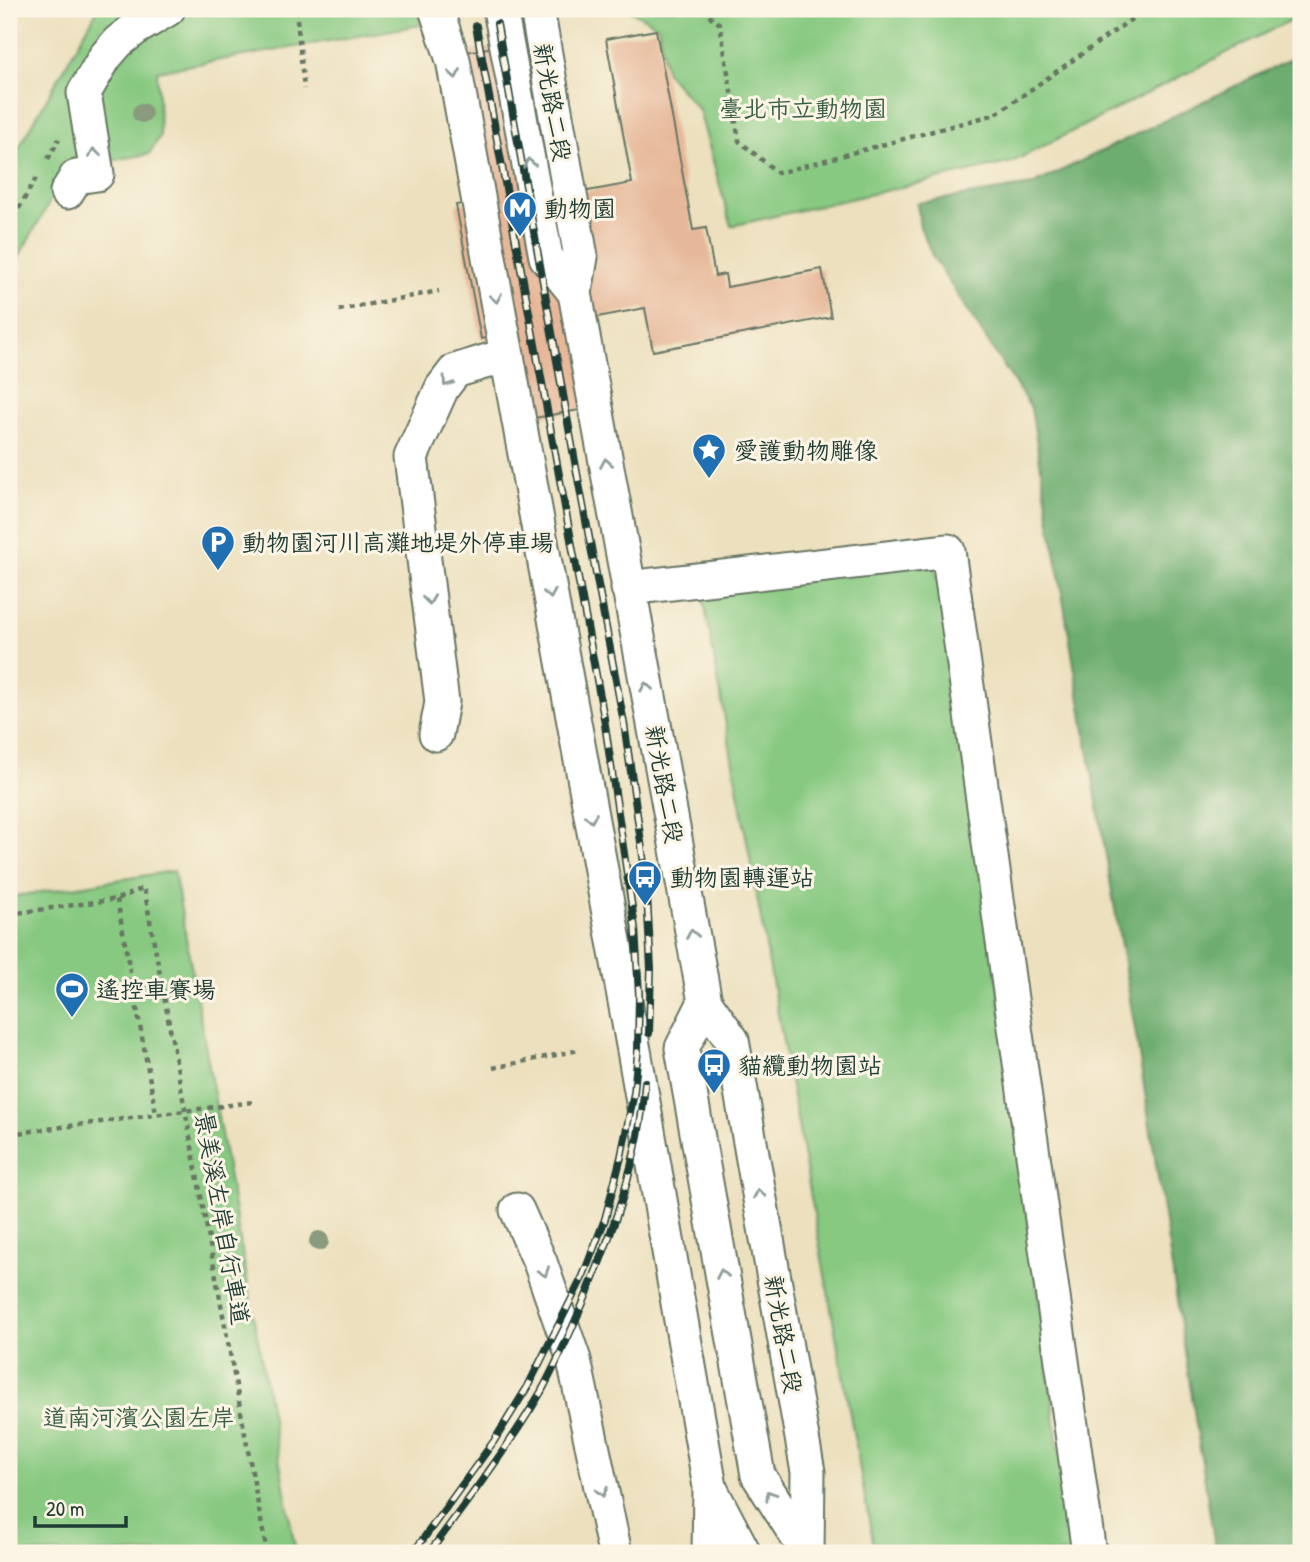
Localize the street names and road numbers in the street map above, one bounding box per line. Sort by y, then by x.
street label: 新光路二段 [527,40,579,164]
street label: 新光路二段 [639,722,691,846]
street label: 景美溪左岸自行車道 [188,1109,258,1327]
street label: 新光路二段 [758,1272,810,1396]

